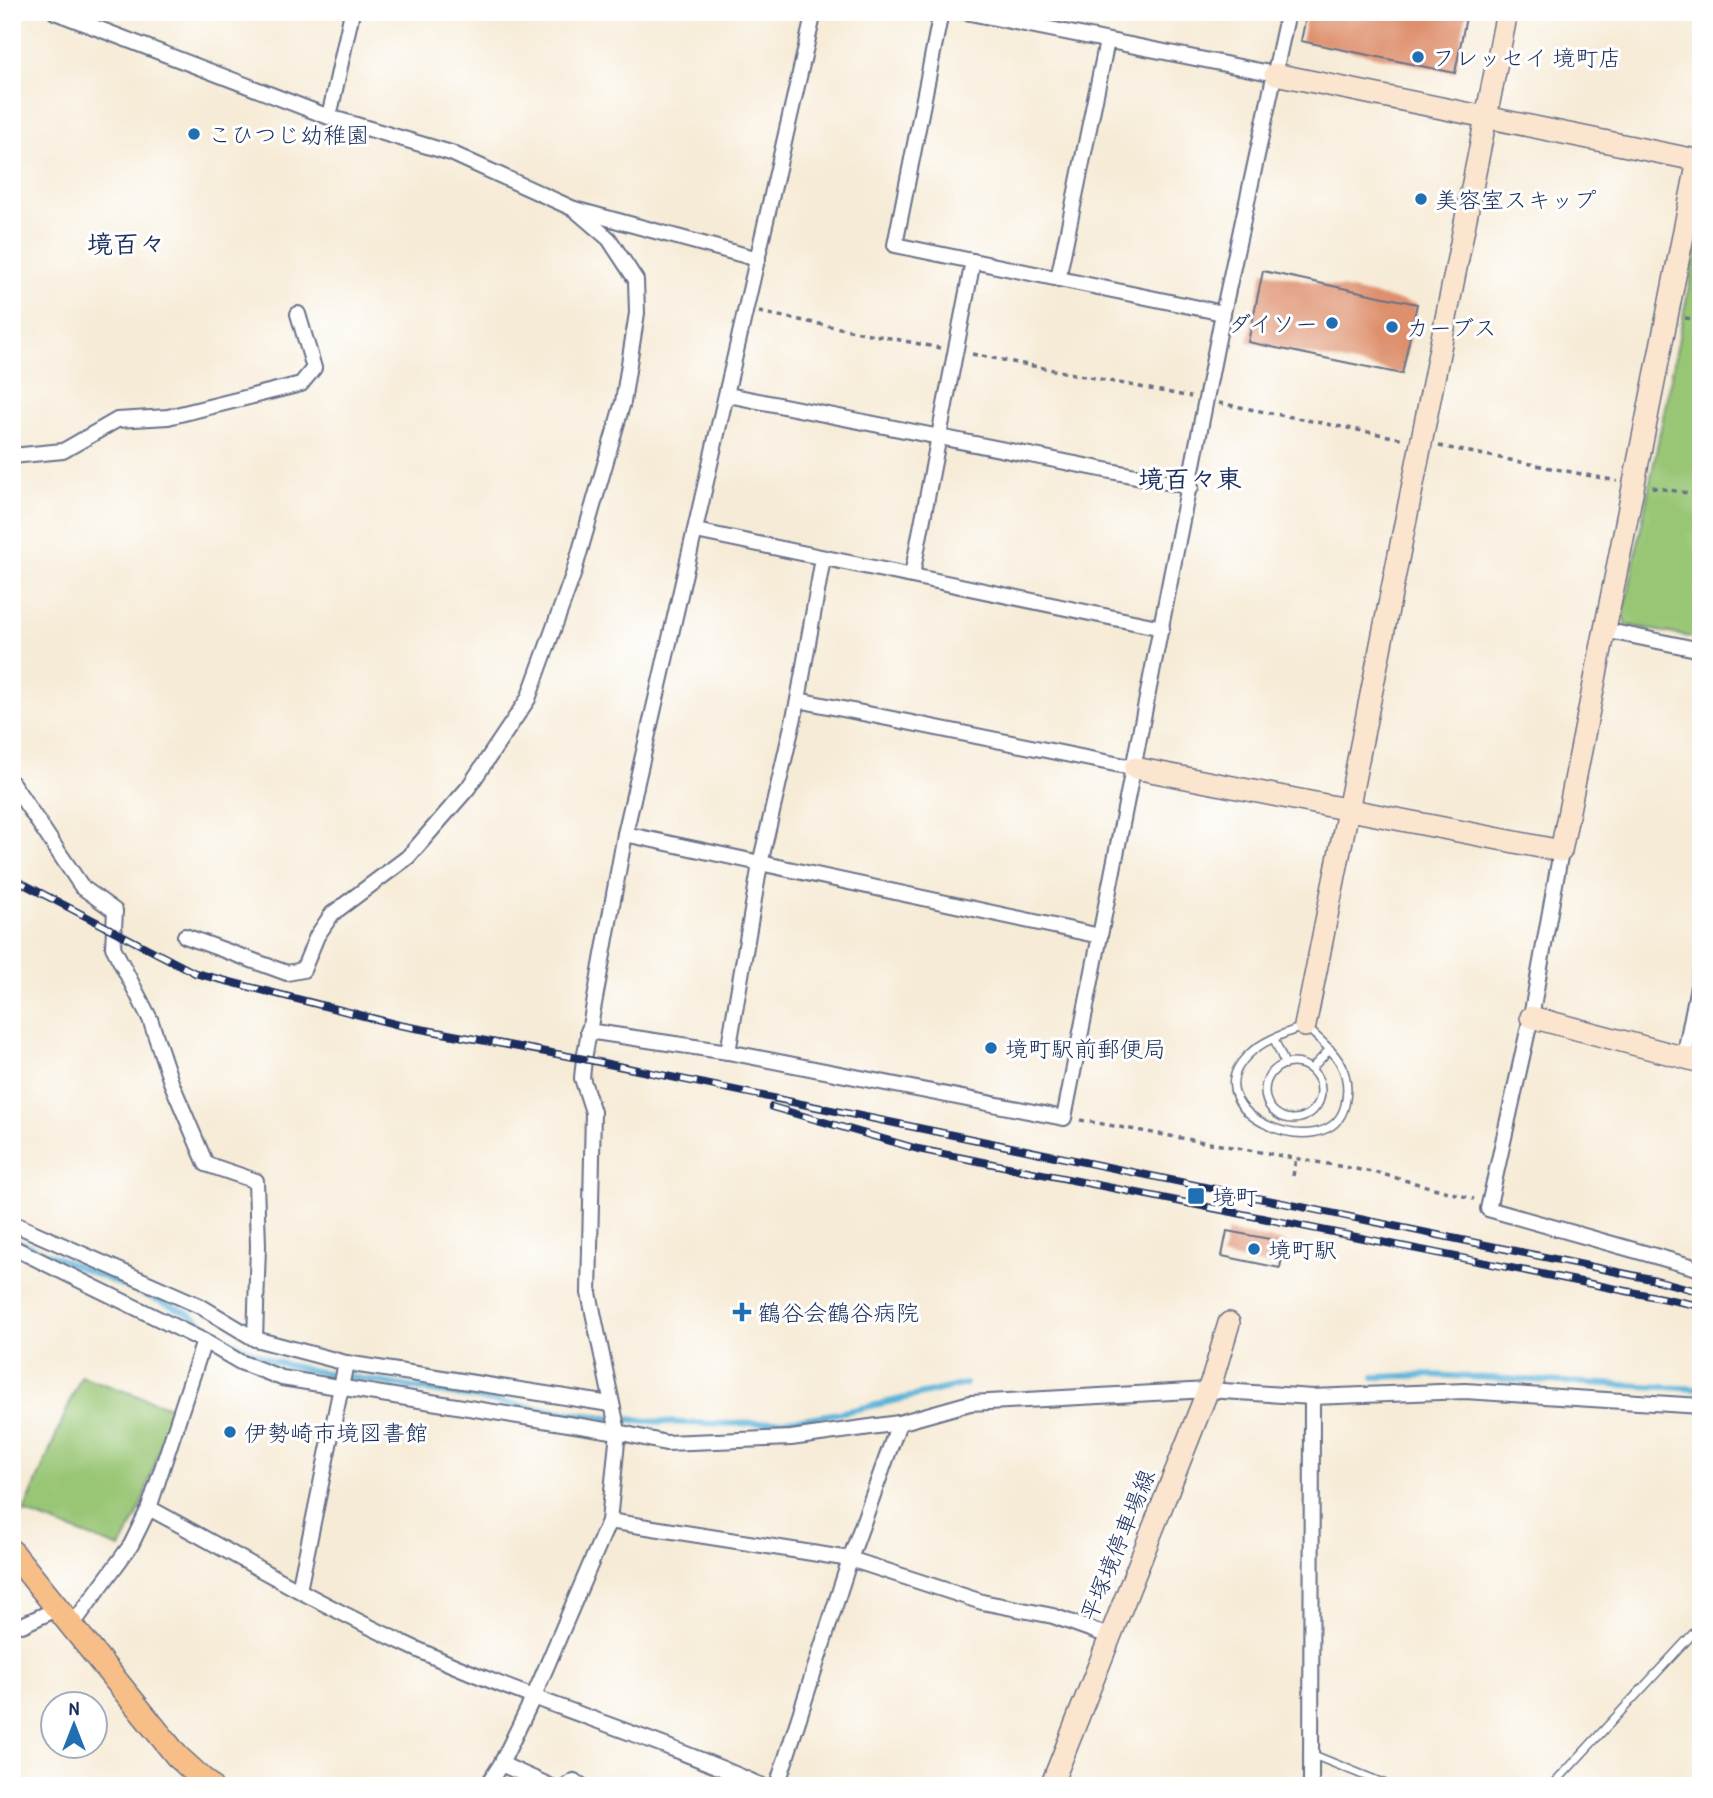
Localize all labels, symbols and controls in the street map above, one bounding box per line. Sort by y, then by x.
place label: フレッセイ 境町店 [1432,42,1621,73]
marker: フレッセイ 境町店 [1410,49,1426,65]
place label: こひつじ幼稚園 [208,119,369,150]
marker: こひつじ幼稚園 [186,126,202,142]
place label: 美容室スキップ [1435,184,1596,215]
marker: 美容室スキップ [1413,191,1429,207]
district label: 境百々 [87,226,165,261]
place label: ダイソー [1228,308,1318,339]
place label: カーブス [1406,312,1497,343]
marker: ダイソー [1324,315,1340,331]
marker: カーブス [1384,319,1400,335]
district label: 境百々東 [1138,461,1242,496]
place label: 境町駅前郵便局 [1005,1033,1166,1064]
marker: 境町駅前郵便局 [983,1040,999,1056]
place label: 境町 [1212,1181,1258,1212]
marker: 境町 [1186,1186,1206,1206]
place label: 境町駅 [1268,1234,1337,1265]
marker: 境町駅 [1246,1241,1262,1257]
place label: 鶴谷会鶴谷病院 [758,1297,919,1328]
marker: 鶴谷会鶴谷病院 [732,1302,752,1322]
place label: 伊勢崎市境図書館 [244,1417,428,1448]
marker: 伊勢崎市境図書館 [222,1424,238,1440]
street label: 平塚境停車場線 [1072,1465,1162,1625]
north arrow [38,1689,108,1759]
text: N [69,1695,79,1721]

